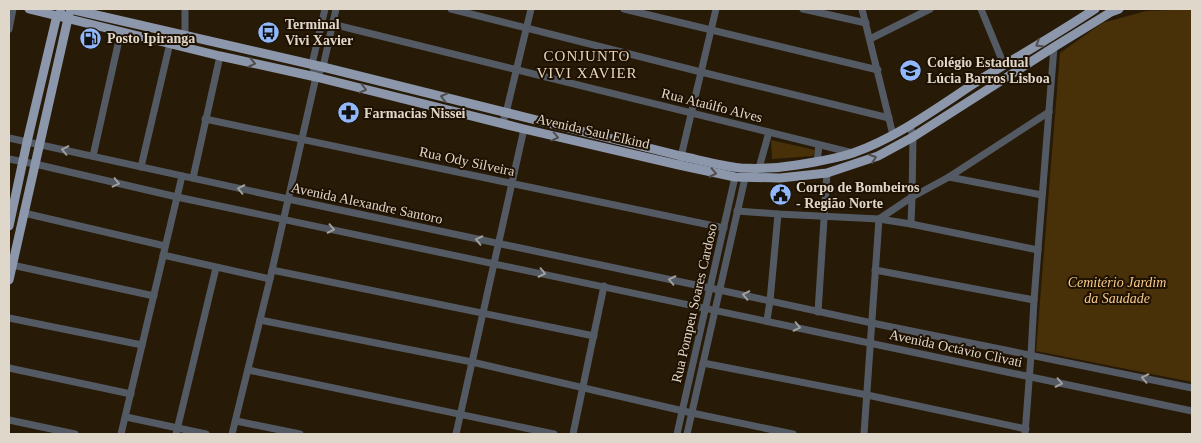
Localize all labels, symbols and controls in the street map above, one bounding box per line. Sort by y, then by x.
place label: Terminal Vivi Xavier [285,17,353,48]
bus stop icon: Terminal Vivi Xavier [257,20,281,44]
fuel station icon: Posto Ipiranga [79,26,103,50]
place label: Posto Ipiranga [107,31,195,46]
one-way arrow [1035,38,1044,48]
district label: CONJUNTO VIVI XAVIER [536,48,638,81]
place label: Colégio Estadual Lúcia Barros Lisboa [927,55,1050,86]
one-way arrow [247,57,256,68]
school or university icon: Colégio Estadual Lúcia Barros Lisboa [899,58,923,82]
one-way arrow [359,83,368,94]
street label: Rua Ataúlfo Alves [660,86,764,125]
one-way arrow [439,92,448,103]
pharmacy icon: Farmacias Nissei [336,101,360,125]
place label: Farmacias Nissei [364,106,466,121]
street label: Avenida Saul Elkind [535,111,651,152]
one-way arrow [550,131,559,142]
street label: Rua Ody Silveira [418,144,517,179]
one-way arrow [60,145,69,156]
one-way arrow [868,154,876,164]
one-way arrow [709,167,718,177]
one-way arrow [112,177,121,188]
street label: Avenida Alexandre Santoro [290,180,444,227]
place label: Corpo de Bombeiros - Região Norte [796,180,920,211]
public building icon: Corpo de Bombeiros - Região Norte [768,183,792,207]
one-way arrow [236,184,245,194]
street label: Rua Pompeu Soares Cardoso [669,222,720,384]
one-way arrow [327,223,336,234]
one-way arrow [475,235,483,245]
one-way arrow [537,267,546,278]
one-way arrow [668,275,677,286]
park label: Cemitério Jardim da Saudade [1068,275,1166,306]
one-way arrow [741,291,750,301]
one-way arrow [793,321,802,332]
street label: Avenida Octávio Clivati [888,327,1024,370]
one-way arrow [1140,374,1149,384]
one-way arrow [1055,377,1064,387]

